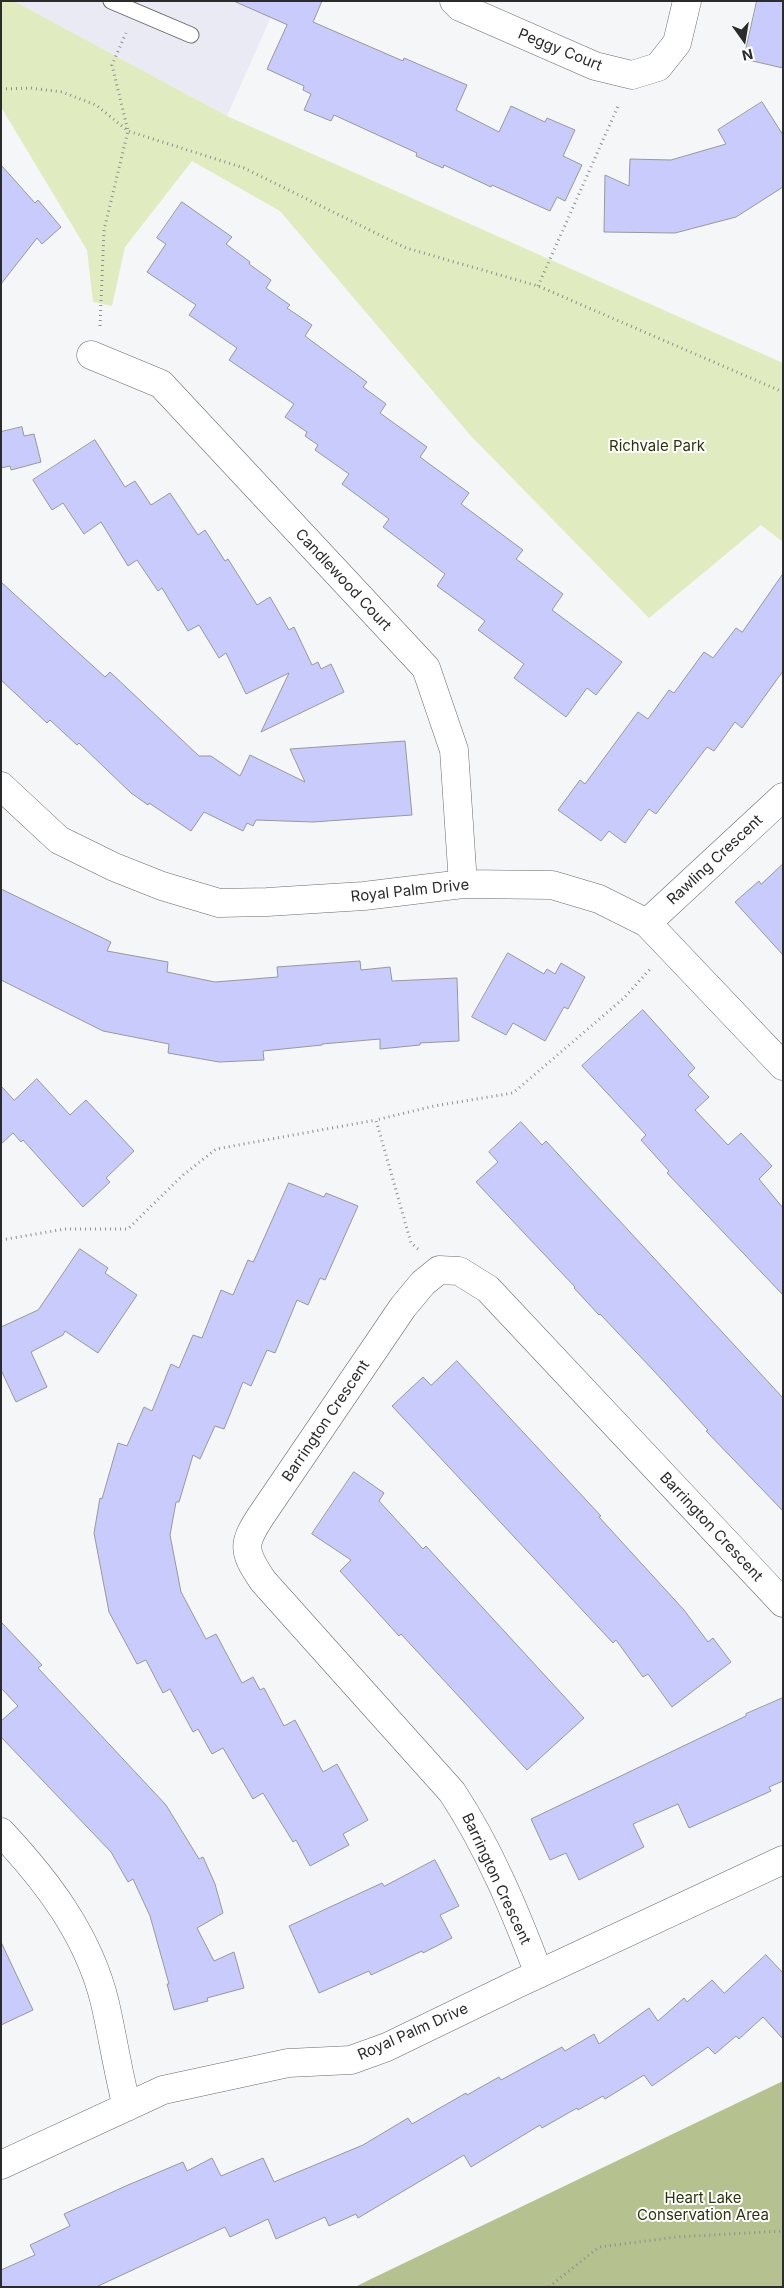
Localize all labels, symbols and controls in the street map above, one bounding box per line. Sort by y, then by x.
north arrow [719,15,769,65]
street label: Peggy Court [515,25,605,75]
text: N [740,46,755,65]
park label: Richvale Park [609,437,705,455]
street label: Candlewood Court [291,525,395,635]
street label: Rawling Crescent [664,811,766,909]
street label: Royal Palm Drive [350,876,470,906]
street label: Barrington Crescent [279,1357,373,1485]
street label: Barrington Crescent [656,1469,766,1585]
street label: Barrington Crescent [458,1811,534,1947]
street label: Royal Palm Drive [355,2000,471,2064]
park label: Heart Lake Conservation Area [637,2189,769,2224]

